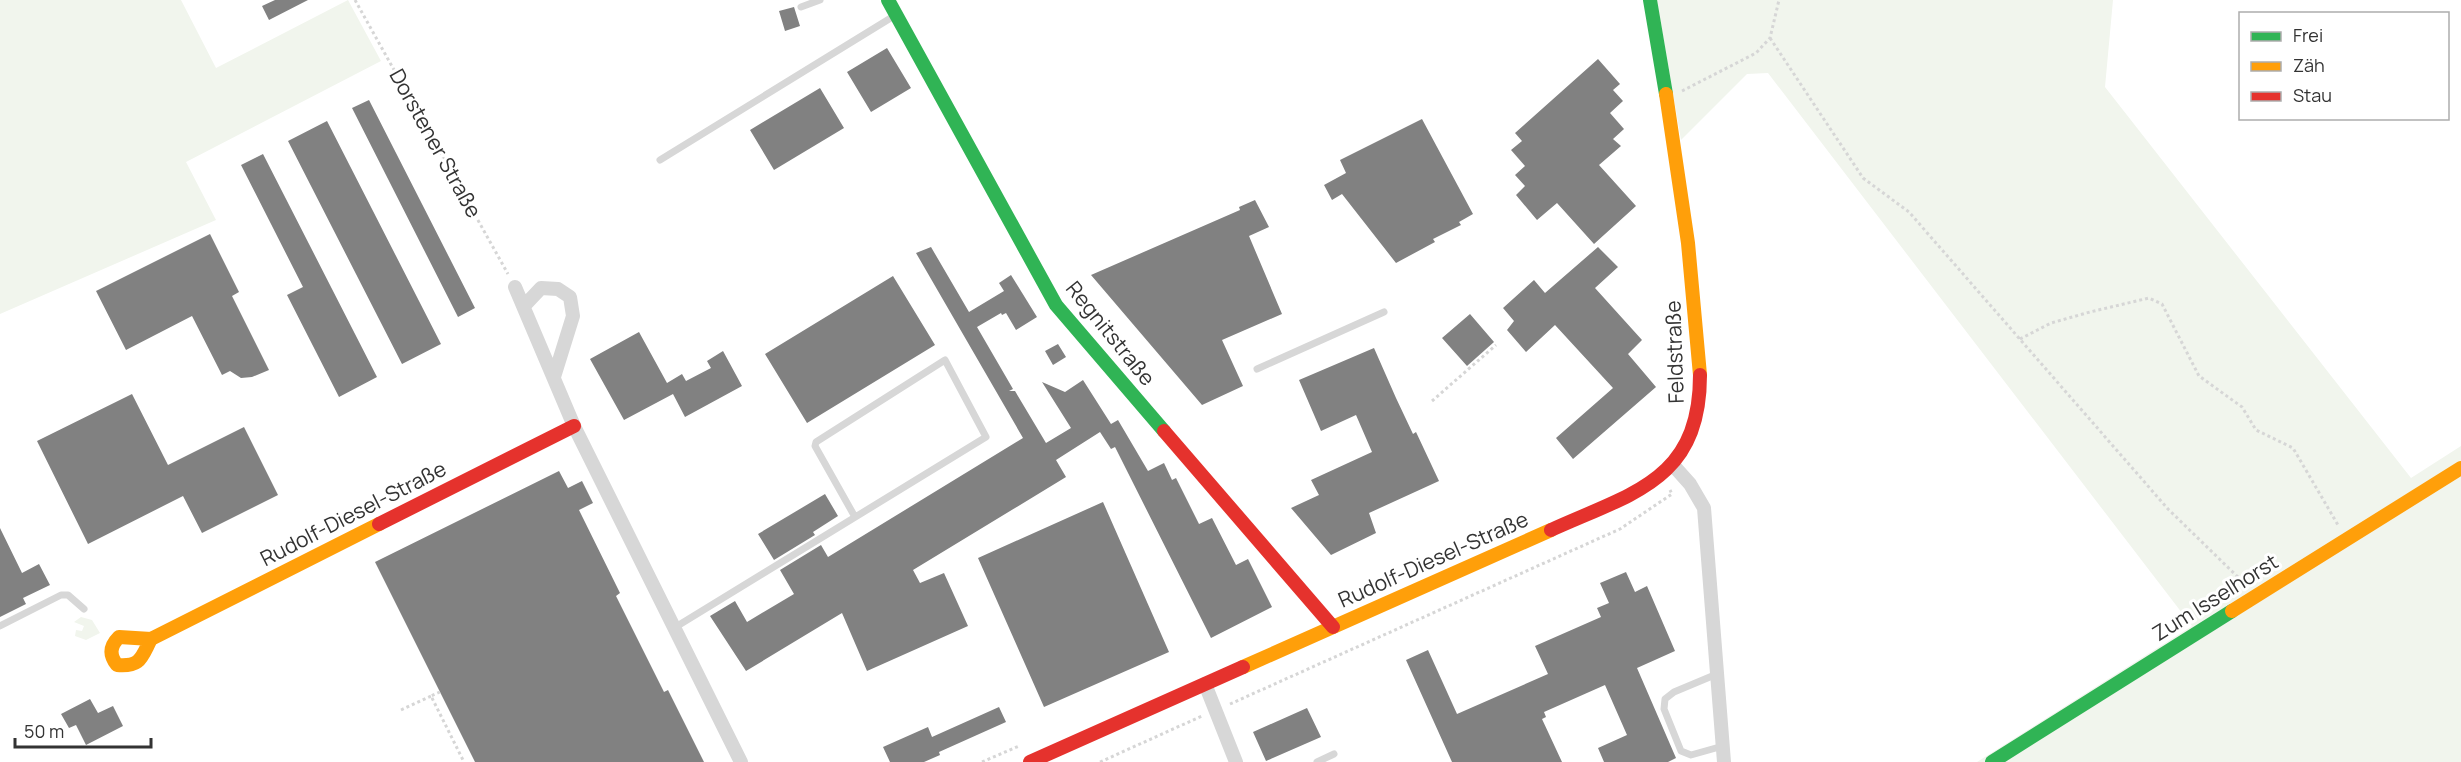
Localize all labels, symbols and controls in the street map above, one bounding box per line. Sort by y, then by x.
legend [2239,12,2449,120]
text: Frei [2293,23,2323,47]
text: Zäh [2293,53,2325,77]
street label: Dorstener Straße [383,64,489,222]
text: Stau [2293,83,2332,107]
street label: Regnitstraße [1060,275,1162,391]
street label: Feldstraße [1658,300,1690,404]
street label: Rudolf-Diesel-Straße [255,454,451,572]
street label: Rudolf-Diesel-Straße [1334,505,1532,613]
street label: Zum Isselhorst [2147,547,2283,647]
scale bar [15,711,152,749]
text: 50 m [24,719,64,743]

